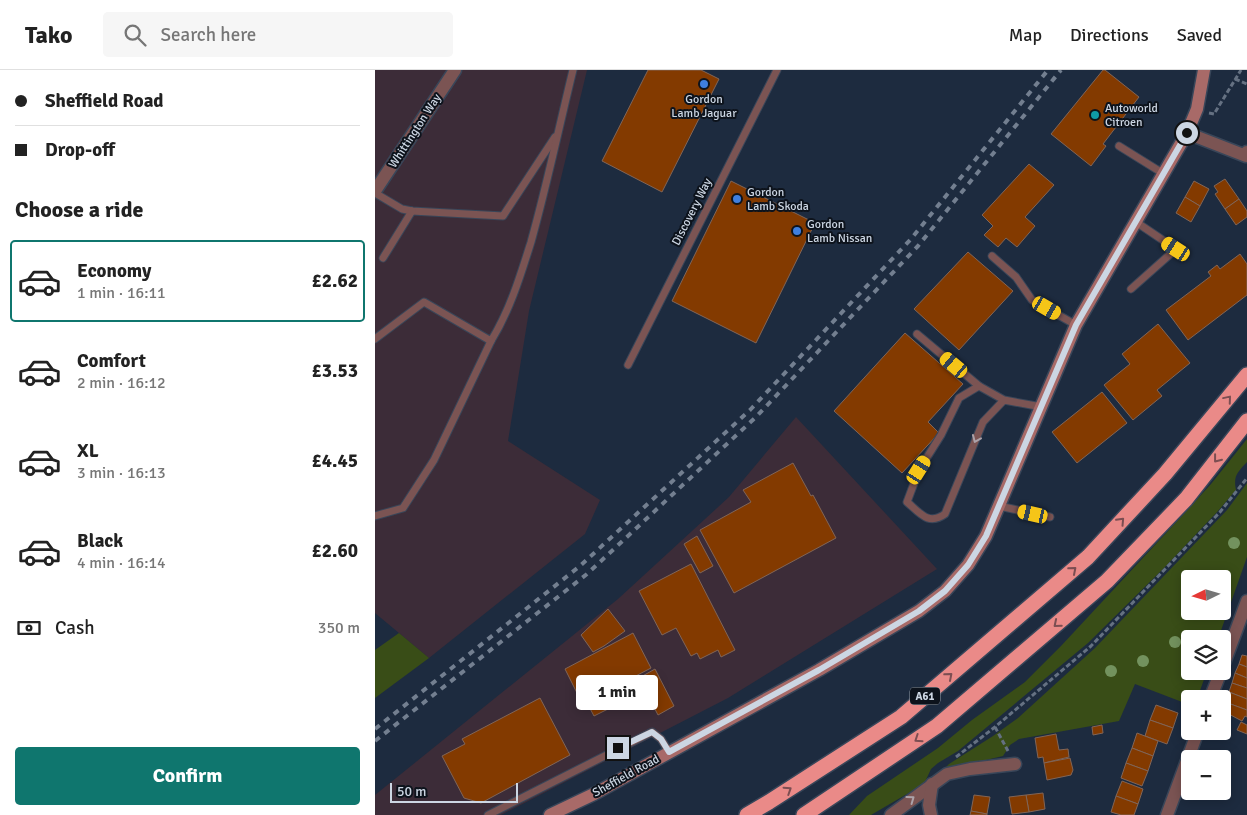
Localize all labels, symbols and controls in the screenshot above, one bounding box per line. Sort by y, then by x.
search box [103,12,453,57]
text: Tako [25,20,73,50]
icon: search [121,21,149,49]
text: Search here [161,23,256,47]
text: Map [1009,24,1042,46]
text: Directions [1070,24,1149,46]
text: Saved [1177,24,1222,46]
marker: Gordon Lamb Jaguar [698,78,710,90]
text: Sheffield Road [45,89,164,113]
street label: Whittington Way [385,91,445,171]
place label: Gordon Lamb Jaguar [671,92,737,121]
place label: Autoworld Citroen [1105,101,1158,130]
marker: Autoworld Citroen [1089,109,1101,121]
route start [1176,122,1198,144]
text: Drop-off [45,138,115,162]
street label: Discovery Way [669,175,716,248]
place label: Gordon Lamb Skoda [747,185,809,214]
marker: Gordon Lamb Skoda [731,193,743,205]
text: Choose a ride [15,196,143,223]
place label: Gordon Lamb Nissan [807,217,872,246]
marker: Gordon Lamb Nissan [791,225,803,237]
car [1159,235,1192,263]
icon: car [17,259,62,304]
text: Economy [77,259,151,283]
text: £2.62 [312,269,358,293]
text: 1 min · 16:11 [77,283,166,303]
car [1030,294,1063,322]
icon: car [17,349,62,394]
text: Comfort [77,349,146,373]
car [937,350,970,380]
text: £3.53 [312,359,358,383]
text: 2 min · 16:12 [77,373,166,393]
one-way arrow [1222,395,1231,404]
one-way arrow [972,434,982,443]
icon: car [17,439,62,484]
text: XL [77,439,99,463]
text: £4.45 [312,449,358,473]
car [904,453,933,487]
one-way arrow [1214,453,1222,462]
text: 3 min · 16:13 [77,463,166,483]
car [1016,503,1049,525]
one-way arrow [1115,518,1124,527]
icon: car [17,529,62,574]
text: Black [77,529,123,553]
text: £2.60 [312,539,358,563]
text: 4 min · 16:14 [77,553,166,573]
one-way arrow [1067,567,1076,576]
north arrow [1181,570,1231,620]
map controls [1181,570,1231,800]
icon: cash [15,614,43,642]
text: Cash [55,616,95,640]
text: 350 m [318,618,360,638]
one-way arrow [1053,618,1062,627]
button: layers [1181,630,1231,680]
one-way arrow [944,672,953,681]
callout: 1 min [577,676,659,710]
text: 1 min [598,682,636,702]
road number: A61 [910,688,940,704]
button: + [1181,690,1231,740]
one-way arrow [915,733,924,742]
route end [607,737,629,759]
button: Confirm [15,747,360,805]
button: − [1181,750,1231,800]
street label: Sheffield Road [590,752,662,800]
scale bar [390,780,517,803]
text: 50 m [397,783,426,800]
one-way arrow [783,787,792,796]
one-way arrow [905,796,915,805]

